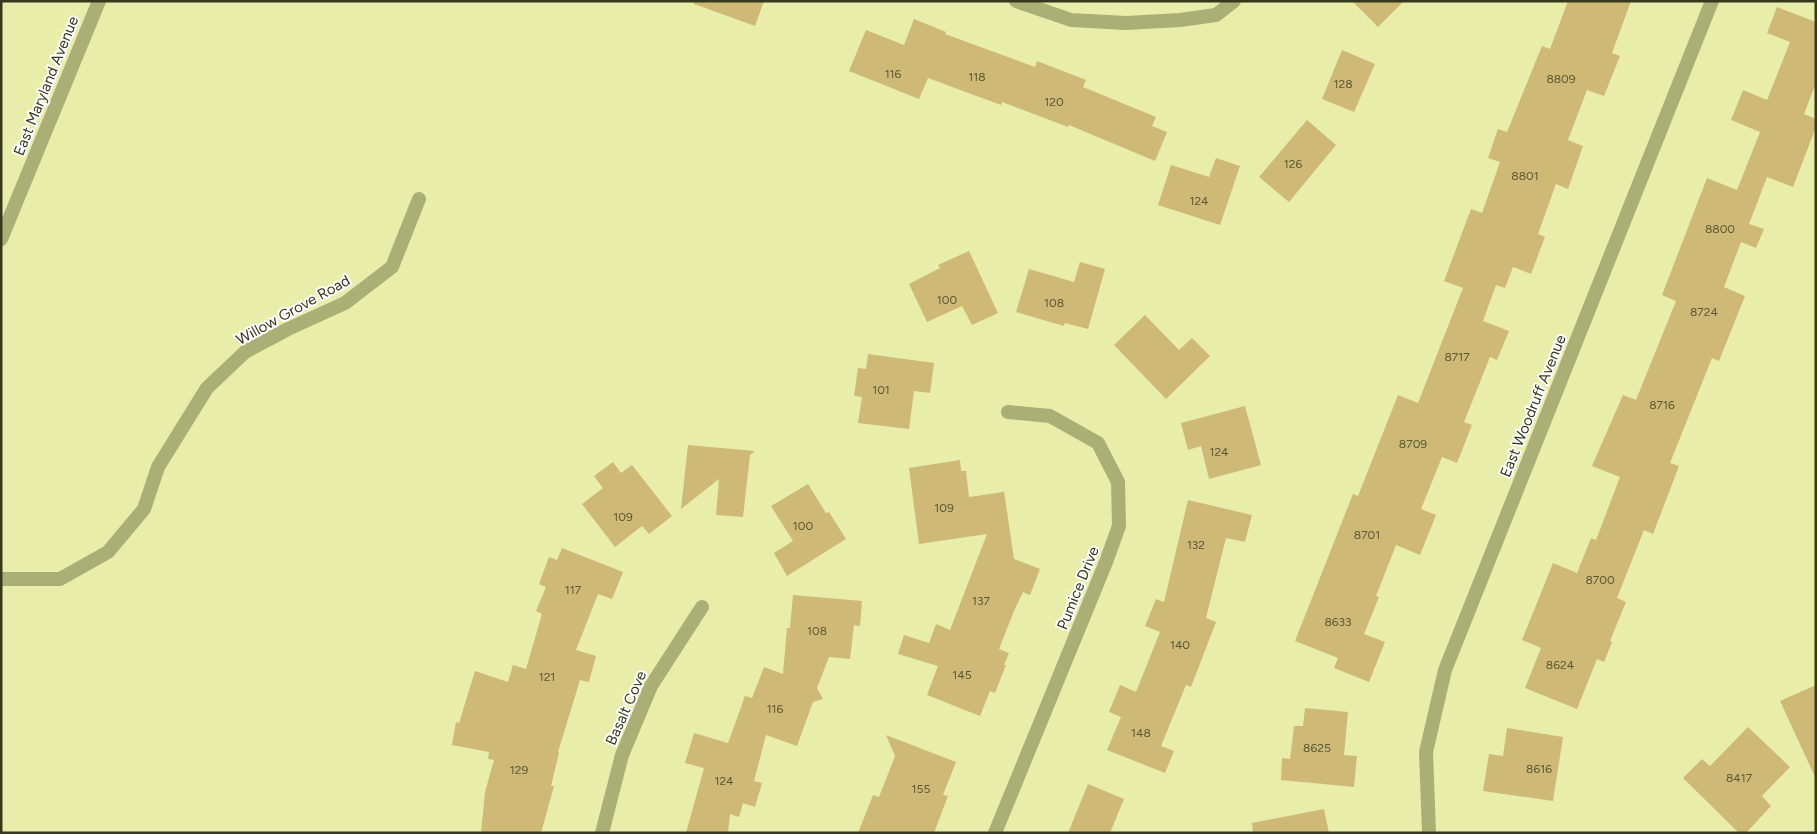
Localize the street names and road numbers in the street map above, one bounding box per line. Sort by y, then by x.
street label: East Maryland Avenue [10,14,82,158]
street label: Willow Grove Road [233,271,353,349]
street label: East Woodruff Avenue [1496,332,1570,480]
street label: Pumice Drive [1053,544,1103,632]
street label: Basalt Cove [602,668,650,748]

